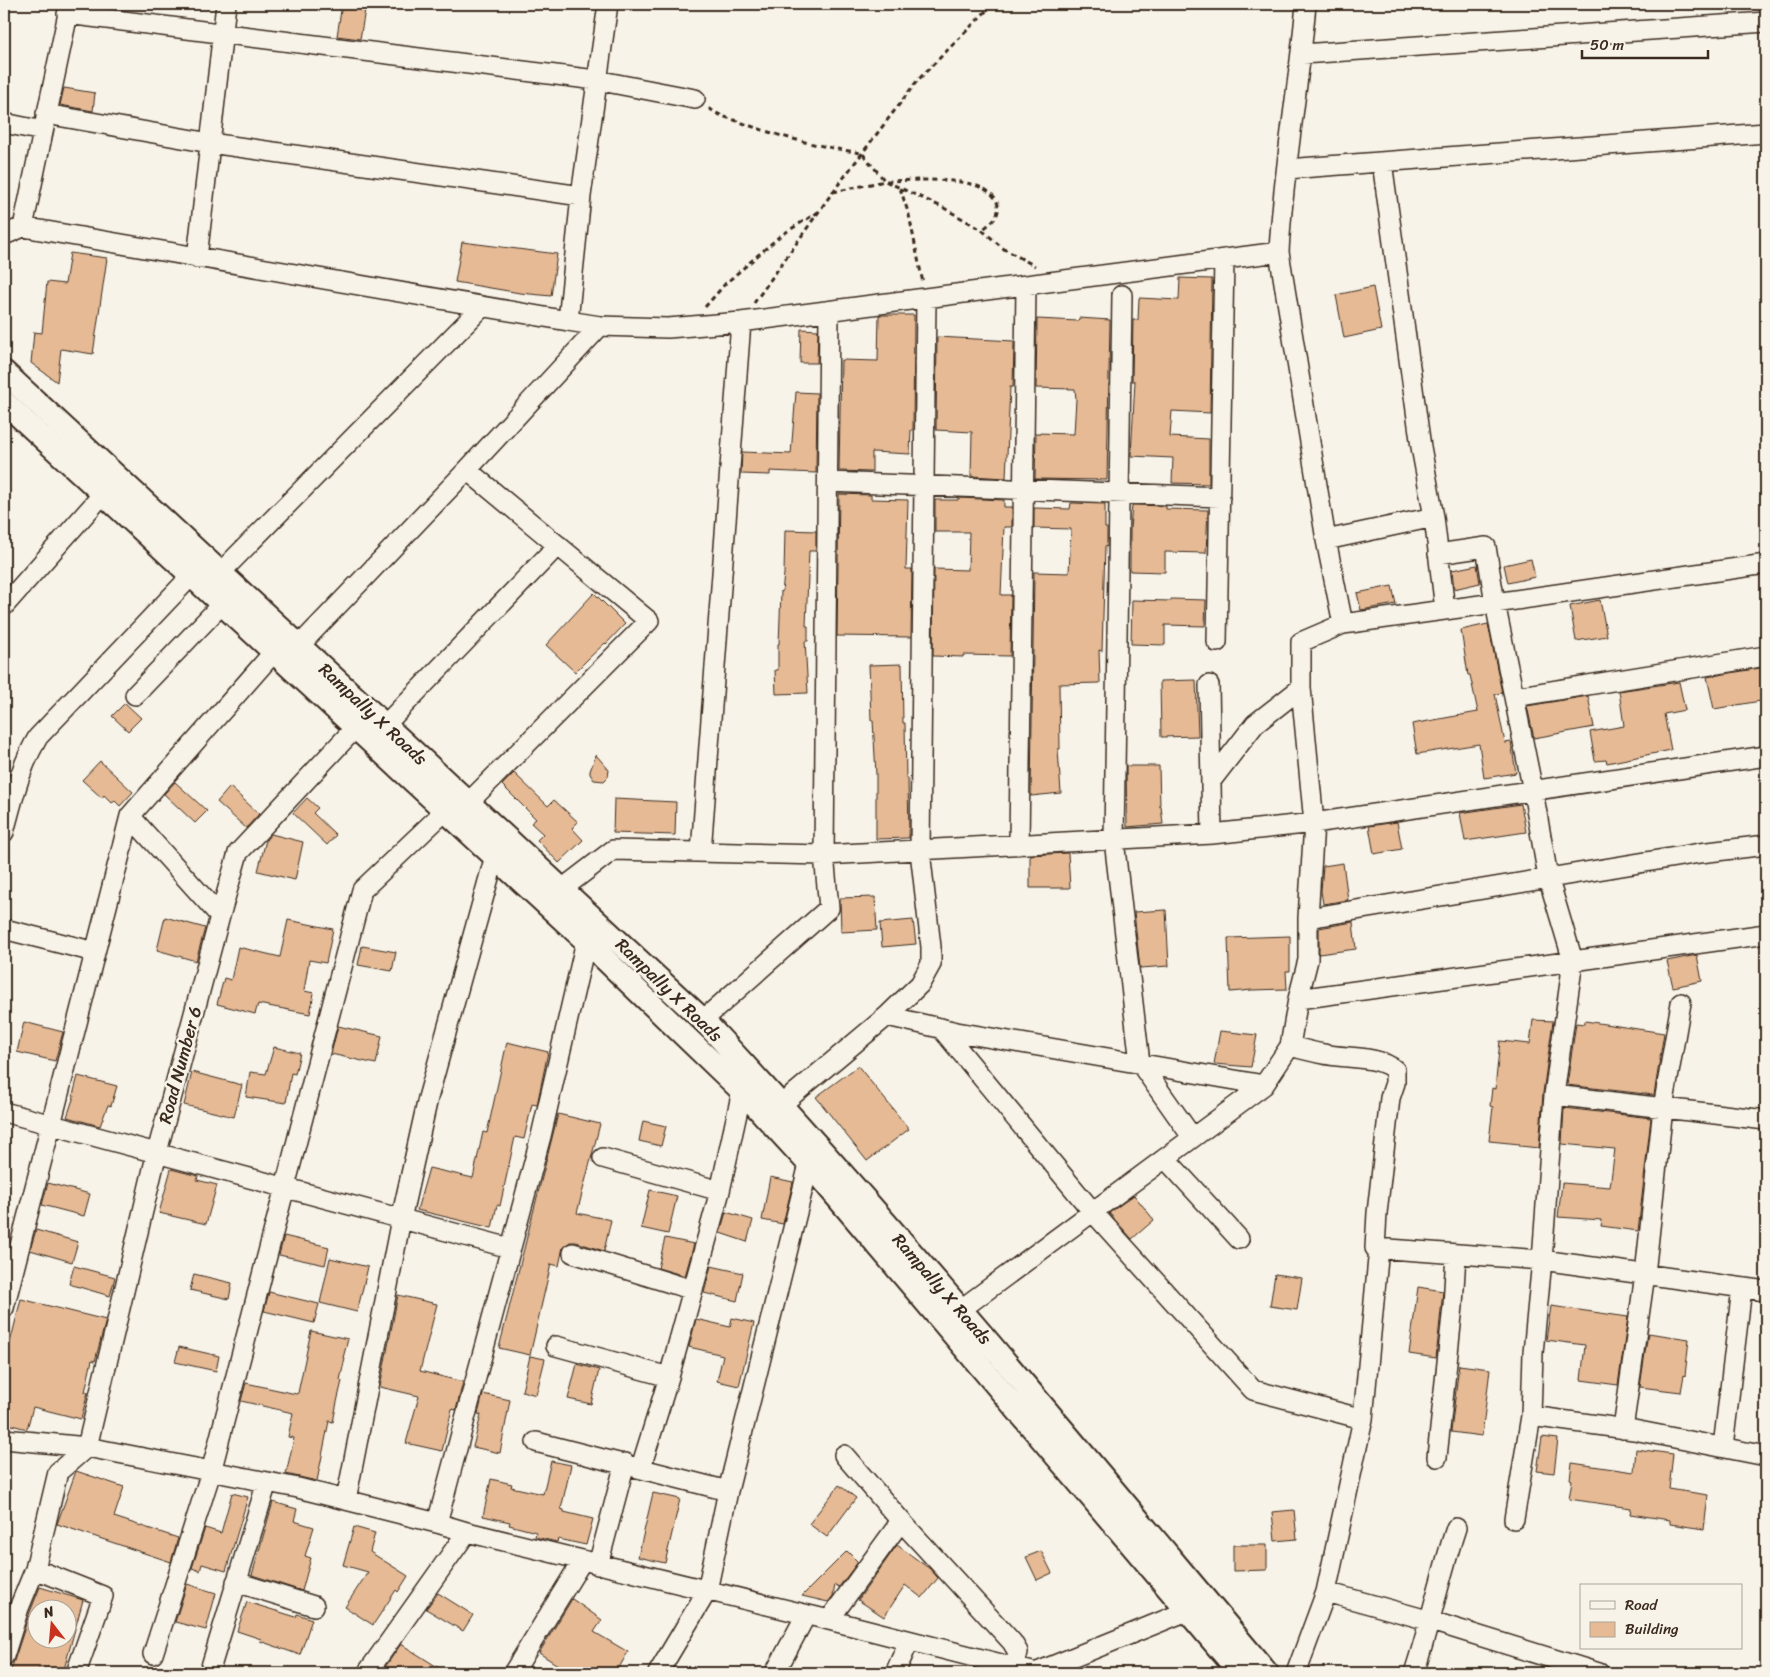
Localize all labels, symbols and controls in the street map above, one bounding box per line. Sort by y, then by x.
scale bar [1582,28,1709,60]
text: 50 m [1590,32,1625,58]
street label: Rampally X Roads [311,655,436,774]
street label: Rampally X Roads [608,930,731,1051]
street label: Road Number 6 [149,1003,211,1127]
street label: Rampally X Roads [884,1226,1000,1353]
legend [1580,1584,1742,1650]
text: Road [1625,1592,1658,1618]
text: N [39,1599,57,1626]
north arrow [28,1600,78,1650]
text: Building [1625,1616,1679,1642]

